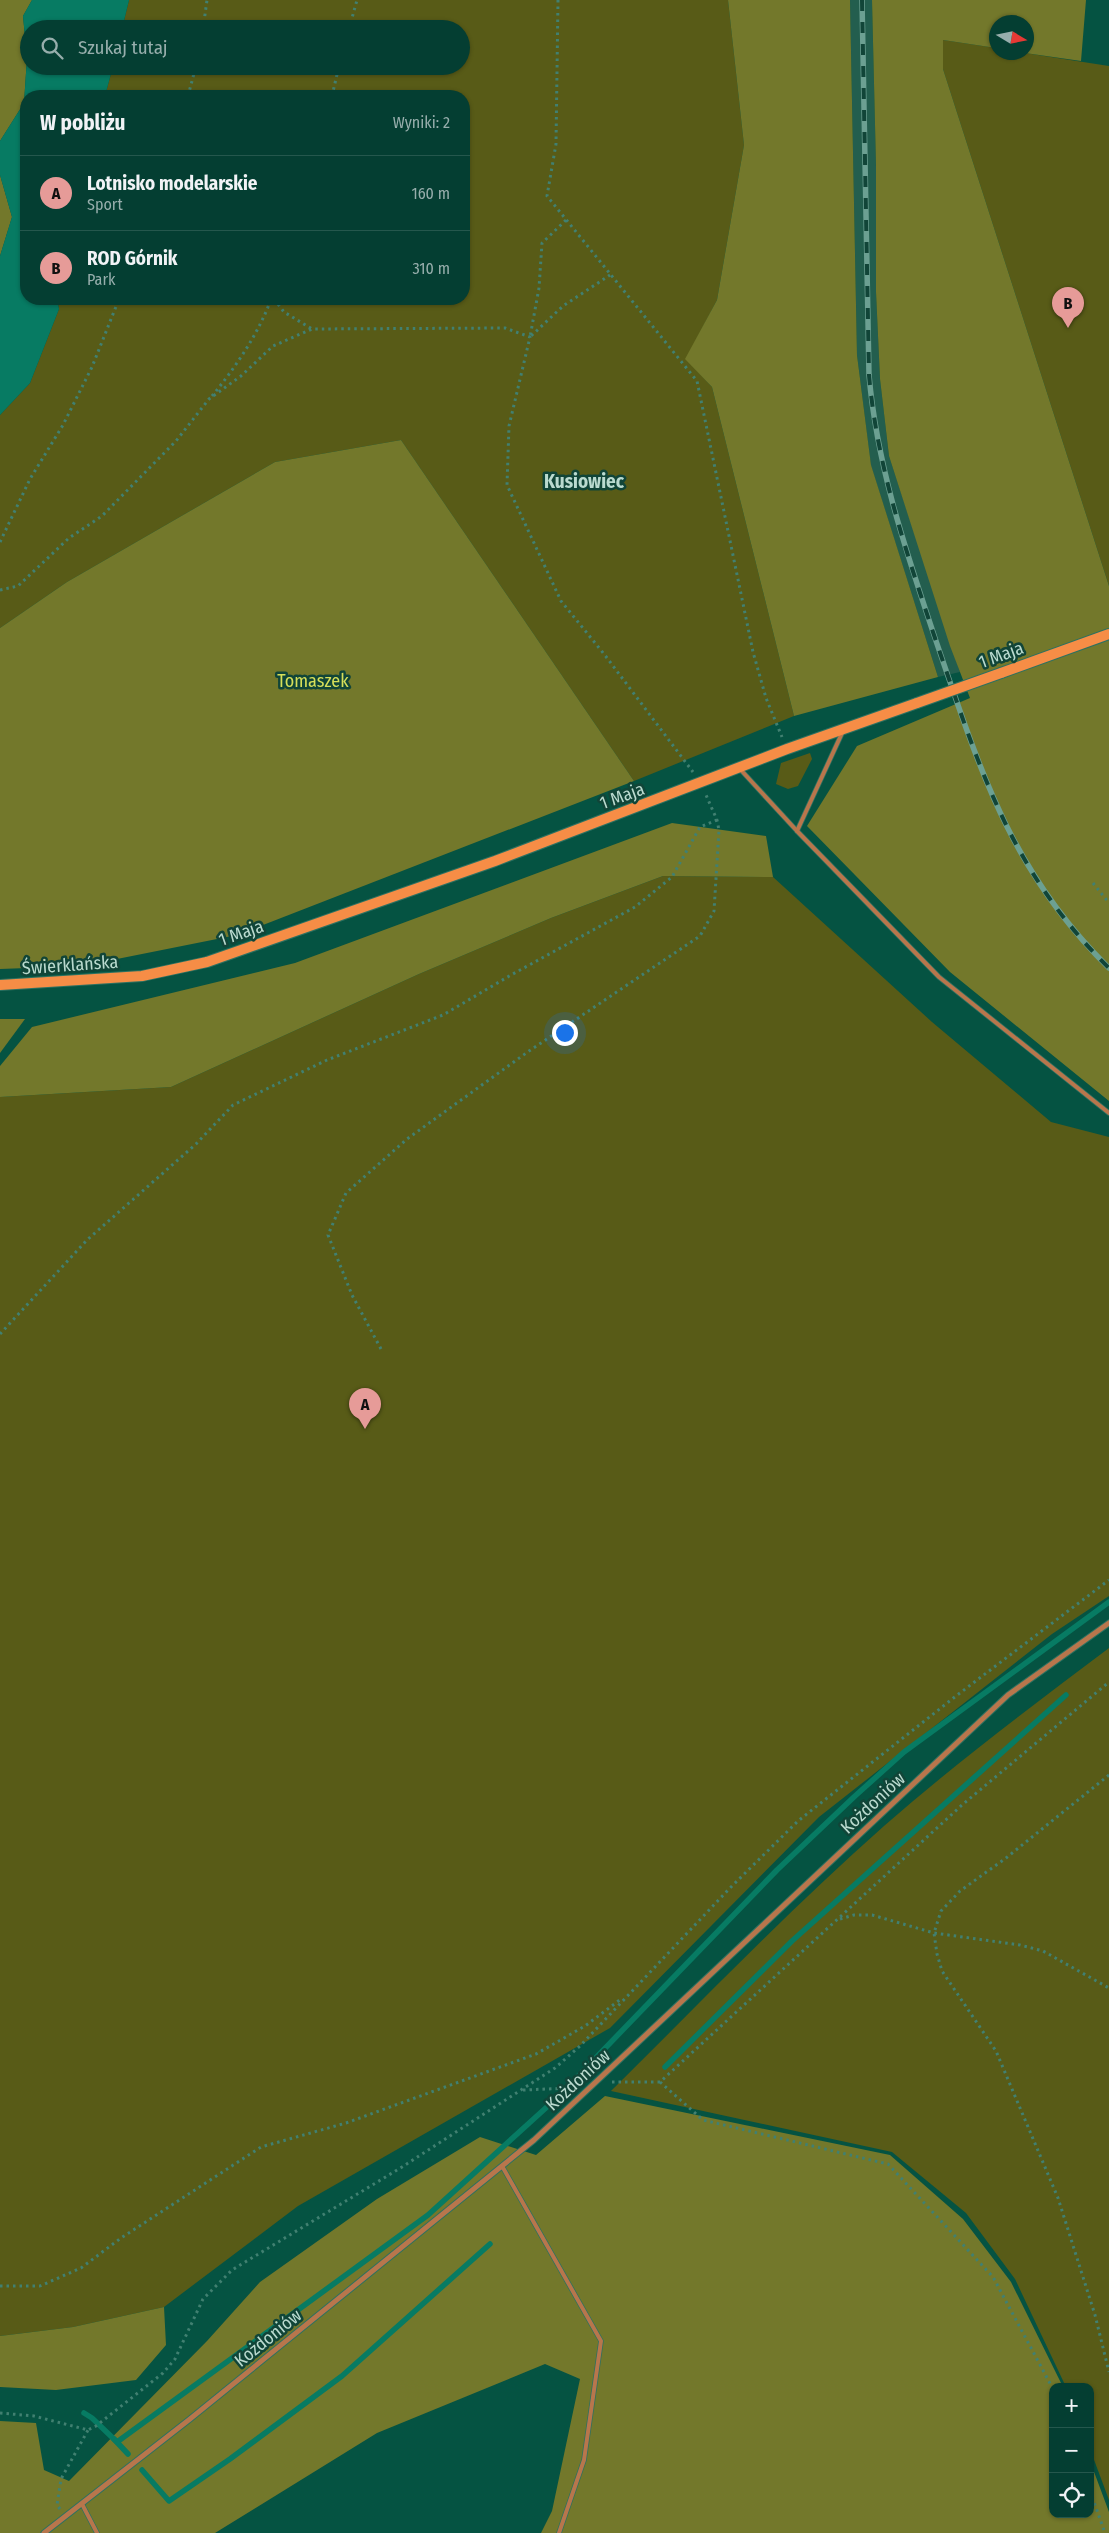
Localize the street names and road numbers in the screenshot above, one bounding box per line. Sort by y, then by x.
street label: 1 Maja [976,637,1027,673]
street label: 1 Maja [597,778,648,814]
street label: 1 Maja [216,915,267,951]
street label: Świerklańska [21,950,119,979]
street label: Kożdoniów [836,1768,910,1838]
street label: Kożdoniów [541,2045,615,2115]
street label: Kożdoniów [230,2304,306,2372]

